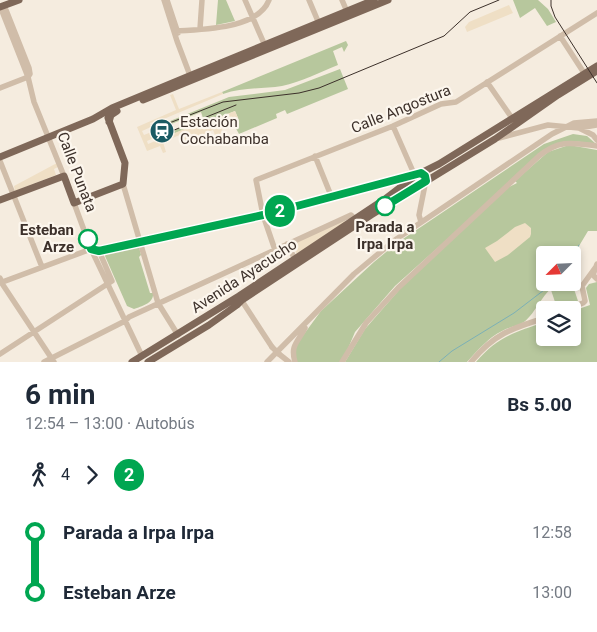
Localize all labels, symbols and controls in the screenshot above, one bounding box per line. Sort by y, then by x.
street label: Calle Angostura [349,81,453,137]
place label: Estación Cochabamba [180,113,269,148]
station icon: Estación Cochabamba [149,118,175,144]
street label: Calle Punata [54,129,100,215]
line badge: 2 [264,195,296,227]
marker: Parada a Irpa Irpa [375,196,395,216]
text: 2 [275,200,285,221]
place label: Parada a Irpa Irpa [355,218,415,253]
place label: Esteban Arze [20,221,74,256]
marker: Esteban Arze [78,229,98,249]
street label: Avenida Ayacucho [188,235,300,317]
north arrow [536,246,581,291]
map controls [536,246,581,346]
button: layers [536,301,581,346]
text: 6 min [25,378,95,411]
text: Bs 5.00 [507,393,572,416]
text: 12:54 – 13:00 · Autobús [25,414,195,433]
icon: walk [25,461,53,489]
icon: forward [78,461,106,489]
text: 2 [124,464,134,485]
text: 4 [61,465,70,484]
text: Parada a Irpa Irpa [63,521,214,544]
text: 12:58 [532,523,572,542]
text: Esteban Arze [63,581,176,604]
text: 13:00 [532,583,572,602]

